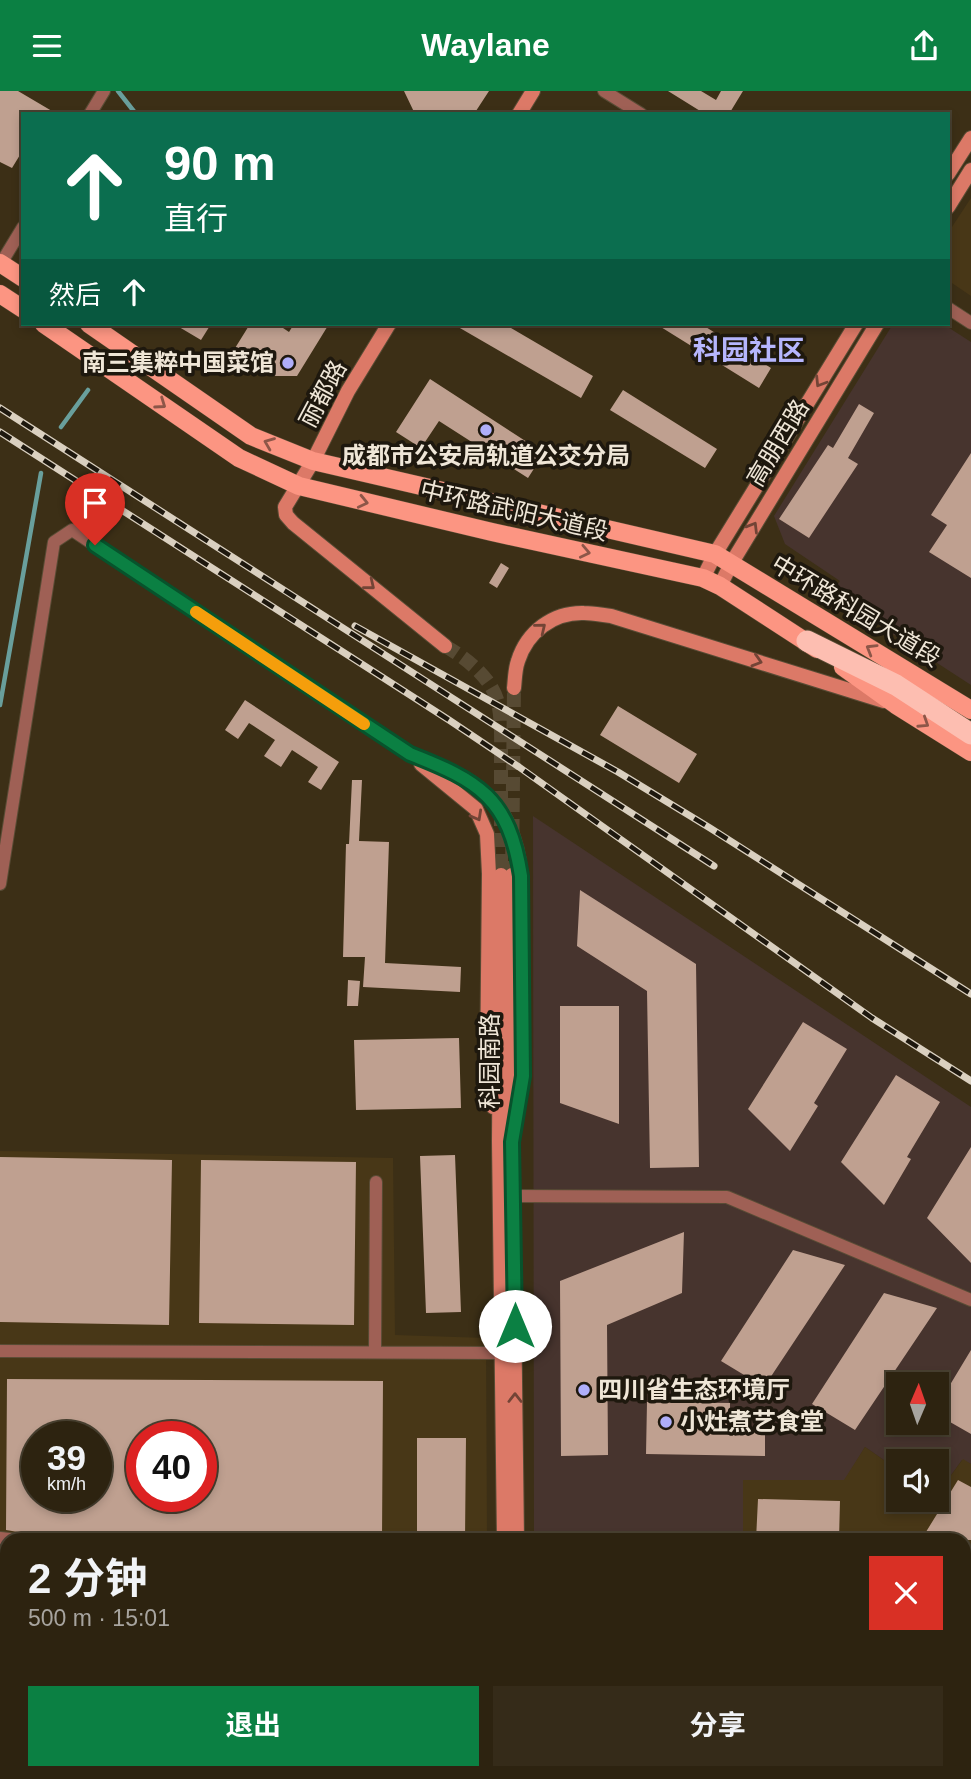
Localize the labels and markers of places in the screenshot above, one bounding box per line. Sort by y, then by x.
place label: 南三集粹中国菜馆 [82,349,274,376]
marker: 南三集粹中国菜馆 [280,355,296,371]
marker: 成都市公安局轨道公交分局 [478,422,494,438]
place label: 成都市公安局轨道公交分局 [342,442,630,469]
pin [65,473,125,545]
place label: 四川省生态环境厅 [598,1376,790,1403]
marker: 四川省生态环境厅 [576,1382,592,1398]
place label: 小灶煮艺食堂 [680,1408,824,1435]
marker: 小灶煮艺食堂 [658,1414,674,1430]

